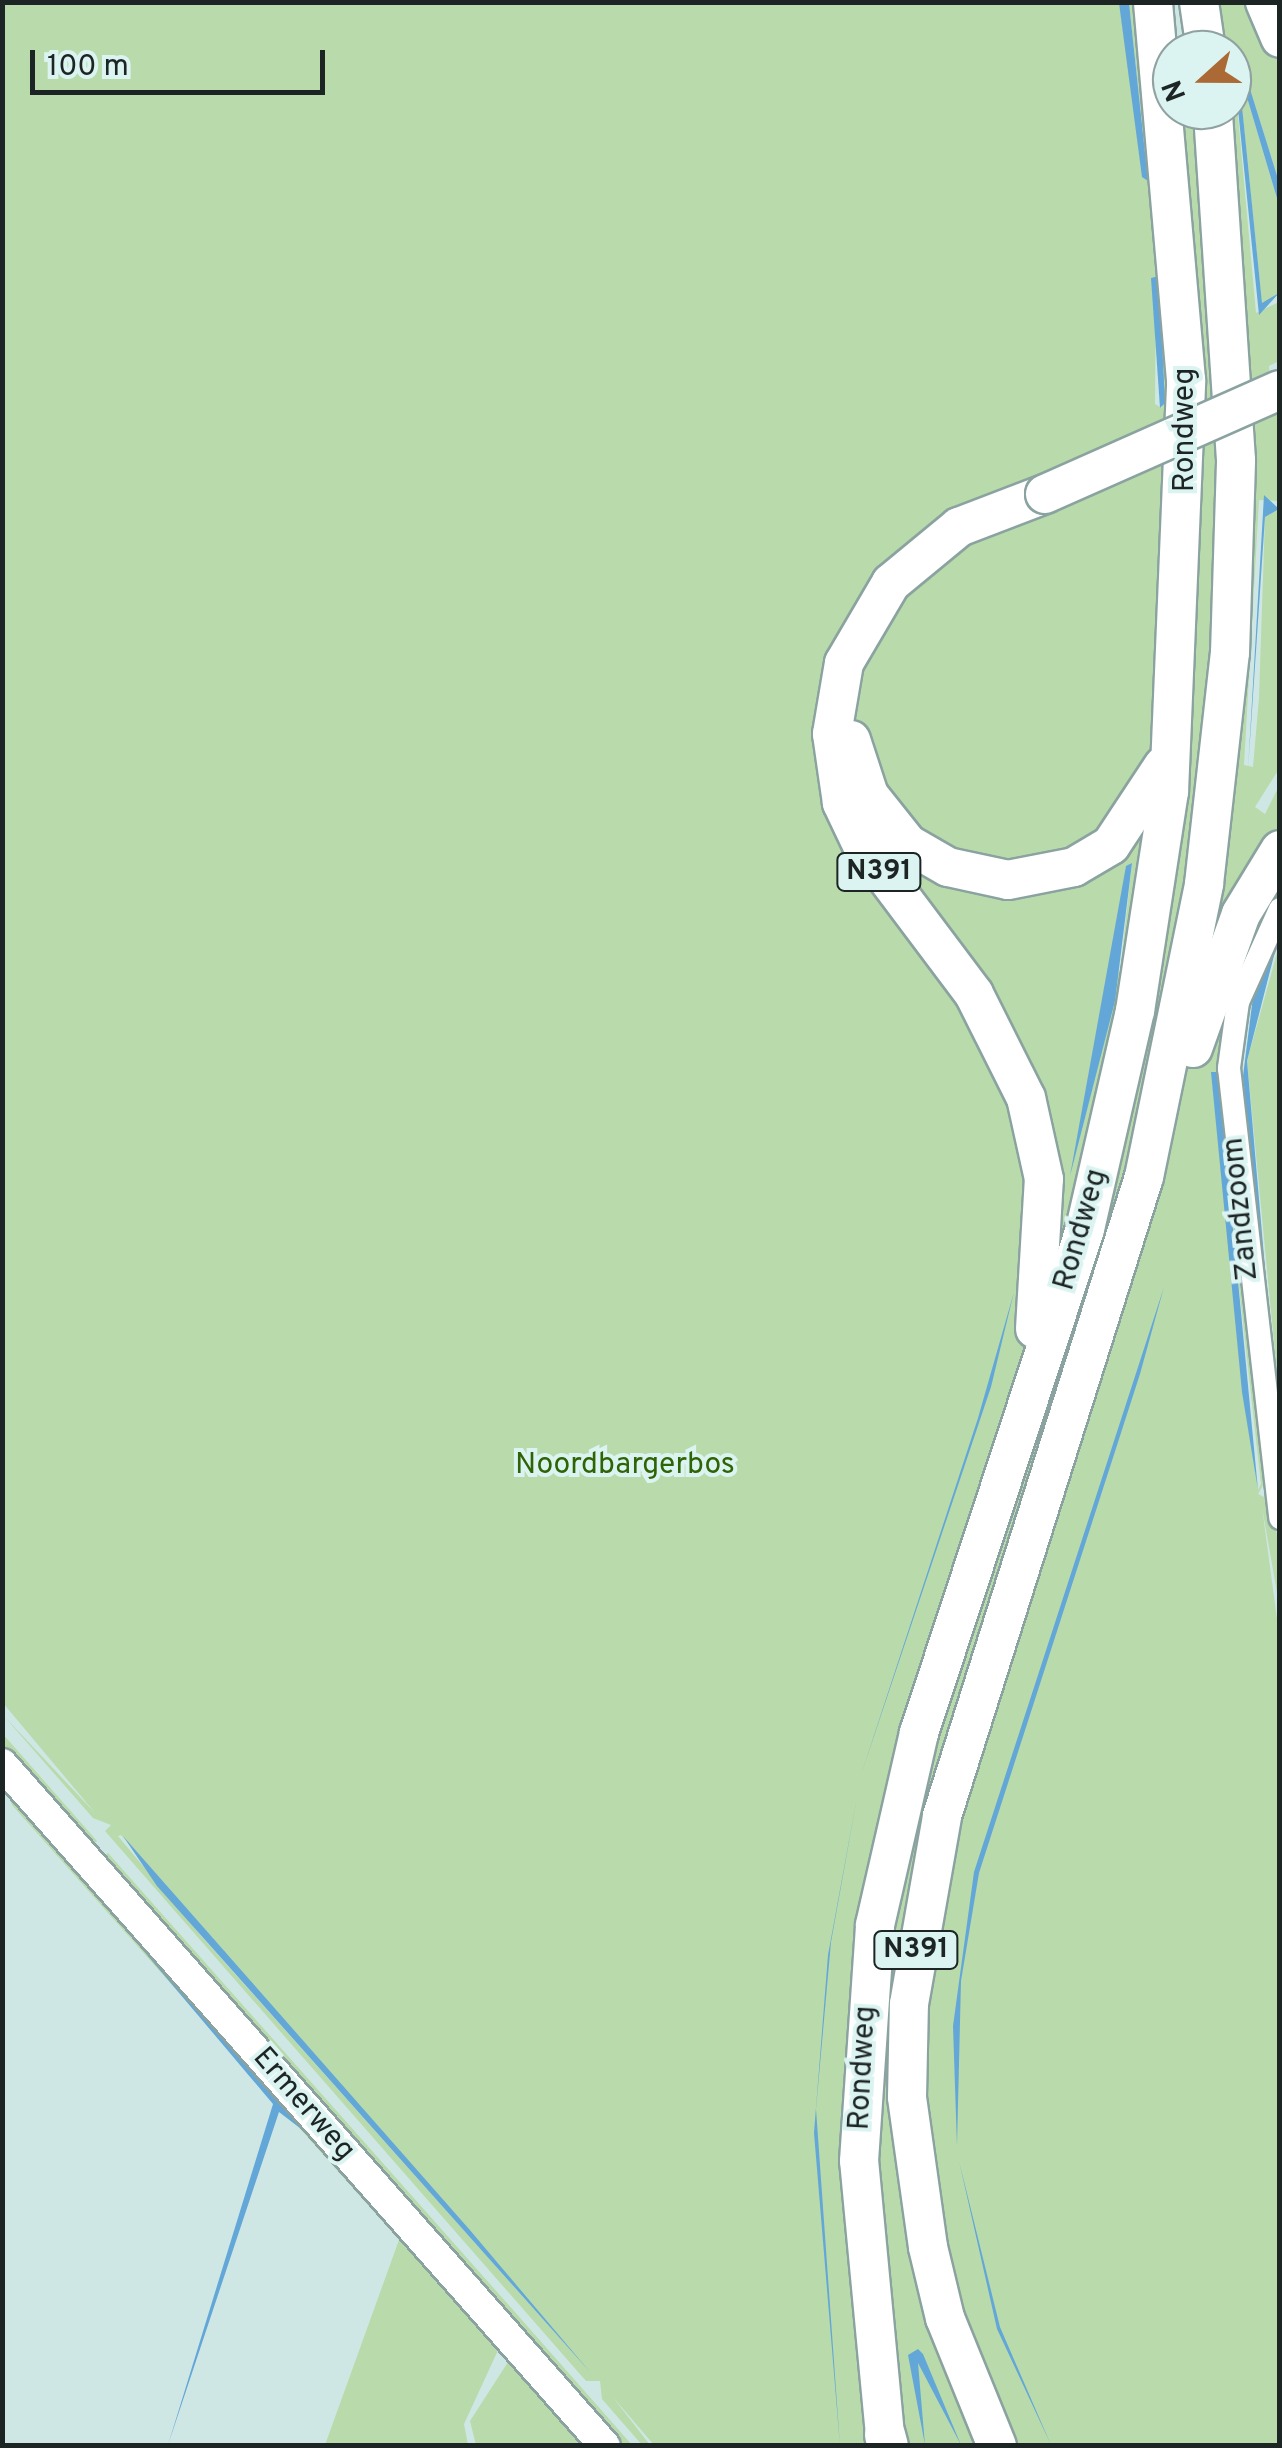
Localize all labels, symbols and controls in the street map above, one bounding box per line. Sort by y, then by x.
scale bar [35,30,330,92]
north arrow [1152,30,1252,130]
text: 100 m [47,49,129,86]
text: N [1155,74,1196,106]
street label: Rondweg [1168,368,1204,492]
road number: N391 [834,849,924,895]
street label: Zandzoom [1217,1136,1267,1282]
street label: Rondweg [1048,1165,1116,1295]
park label: Noordbargerbos [515,1448,735,1484]
road number: N391 [871,1927,961,1973]
street label: Rondweg [843,2005,885,2131]
street label: Ermerweg [244,2041,362,2169]

